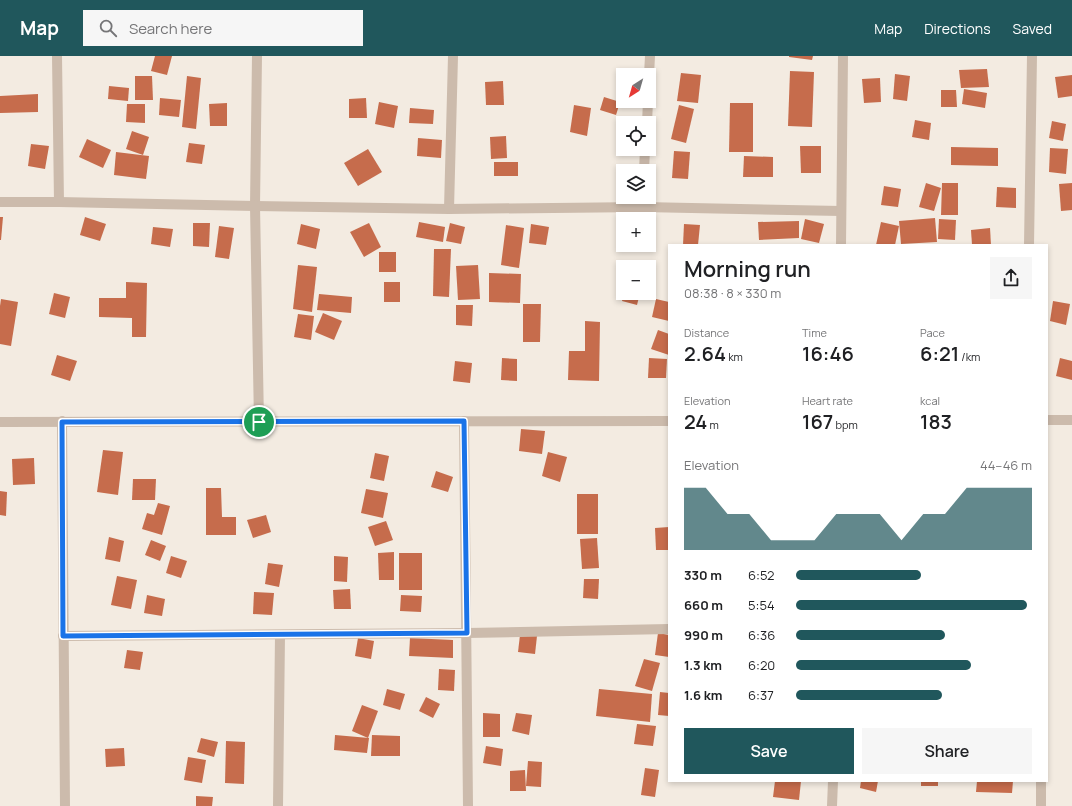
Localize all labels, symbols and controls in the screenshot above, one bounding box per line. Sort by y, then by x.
search box [83,10,363,46]
text: Map [20,15,59,41]
icon: search [97,17,119,39]
text: Search here [129,18,212,39]
text: Map [874,19,902,38]
text: Directions [924,19,991,38]
text: Saved [1013,19,1052,38]
north arrow [616,68,656,108]
map controls [616,68,656,300]
button: locate [616,116,656,156]
button: layers [616,164,656,204]
button: + [616,212,656,252]
text: Morning run [684,254,811,284]
button: share [990,257,1032,299]
button: − [616,260,656,300]
text: 08:38 · 8 × 330 m [684,284,781,302]
text: Distance [684,325,729,340]
text: Time [802,325,827,340]
text: Pace [920,325,945,340]
text: 2.64 [684,340,726,367]
text: 16:46 [802,340,854,367]
text: 6:21 [920,340,959,367]
text: km [726,349,743,364]
text: /km [959,349,980,364]
text: Elevation [684,393,730,408]
text: Heart rate [802,393,853,408]
text: kcal [920,393,940,408]
pin [242,405,276,439]
text: 24 [684,408,707,435]
text: 167 [802,408,833,435]
text: 183 [920,408,952,435]
icon: arrive [248,411,270,433]
text: m [707,417,719,432]
text: bpm [833,417,858,432]
text: Elevation [684,456,739,474]
text: 44–46 m [980,456,1032,474]
text: 330 m [684,566,722,584]
text: 6:52 [748,566,775,584]
text: 660 m [684,596,723,614]
text: 5:54 [748,596,775,614]
text: 990 m [684,626,723,644]
text: 6:36 [748,626,775,644]
text: 1.3 km [684,656,722,674]
text: 6:20 [748,656,775,674]
text: 1.6 km [684,686,722,704]
text: 6:37 [748,686,774,704]
button: Save [684,728,854,774]
button: Share [862,728,1032,774]

